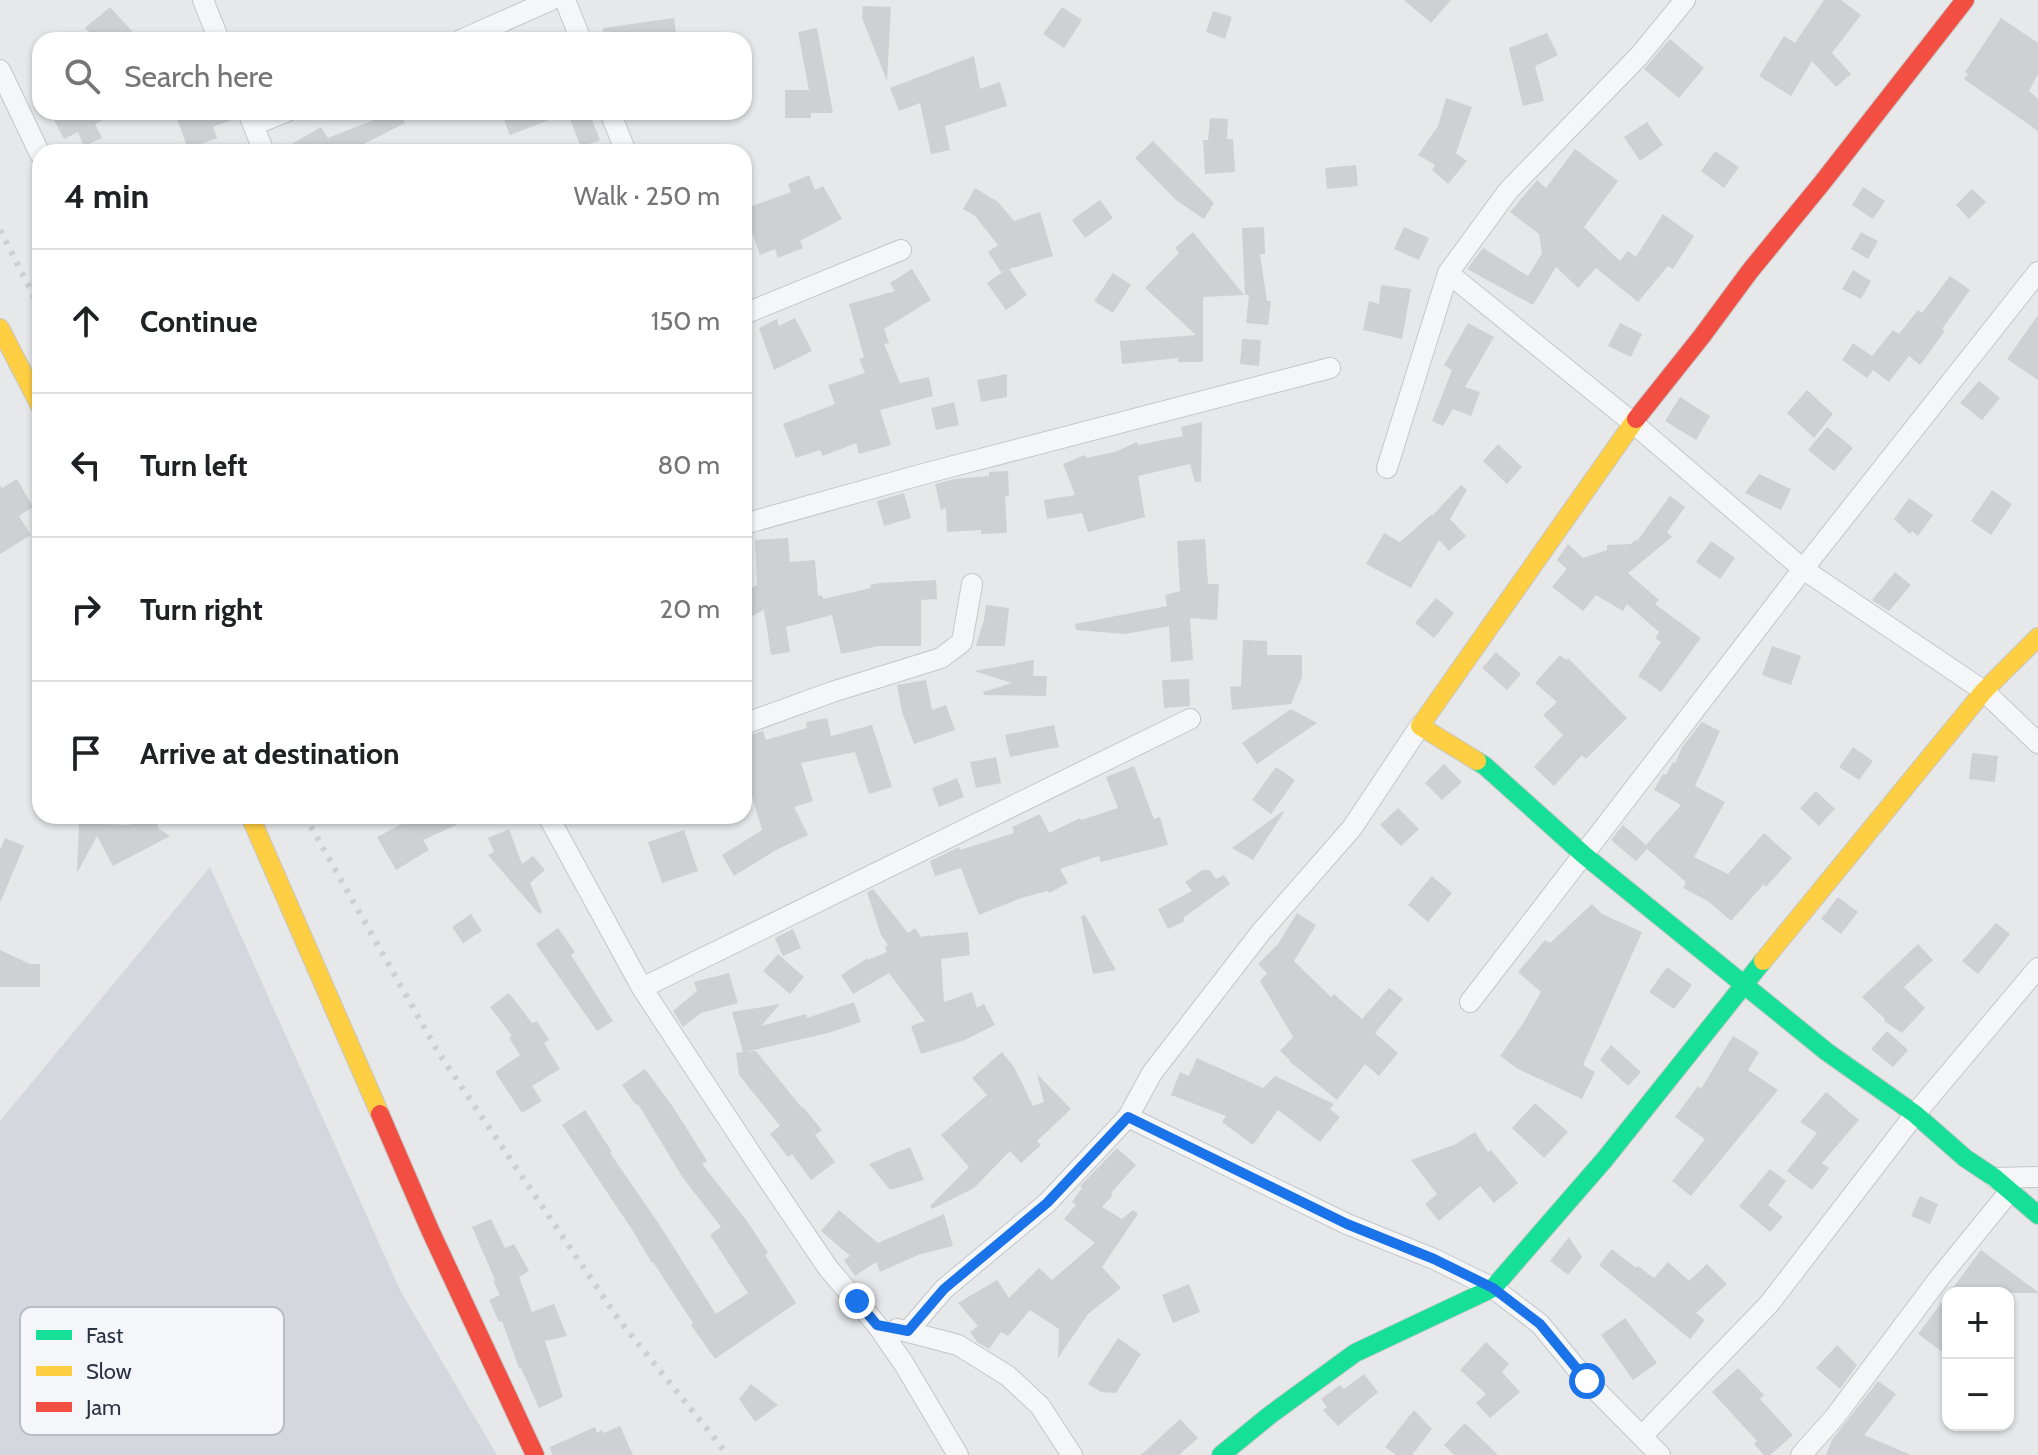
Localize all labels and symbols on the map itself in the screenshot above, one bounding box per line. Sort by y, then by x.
route end [839,1283,875,1319]
legend [20,1307,284,1435]
text: Fast [86,1322,124,1349]
text: Slow [86,1358,132,1385]
route start [1569,1363,1605,1399]
text: Jam [85,1394,121,1421]

